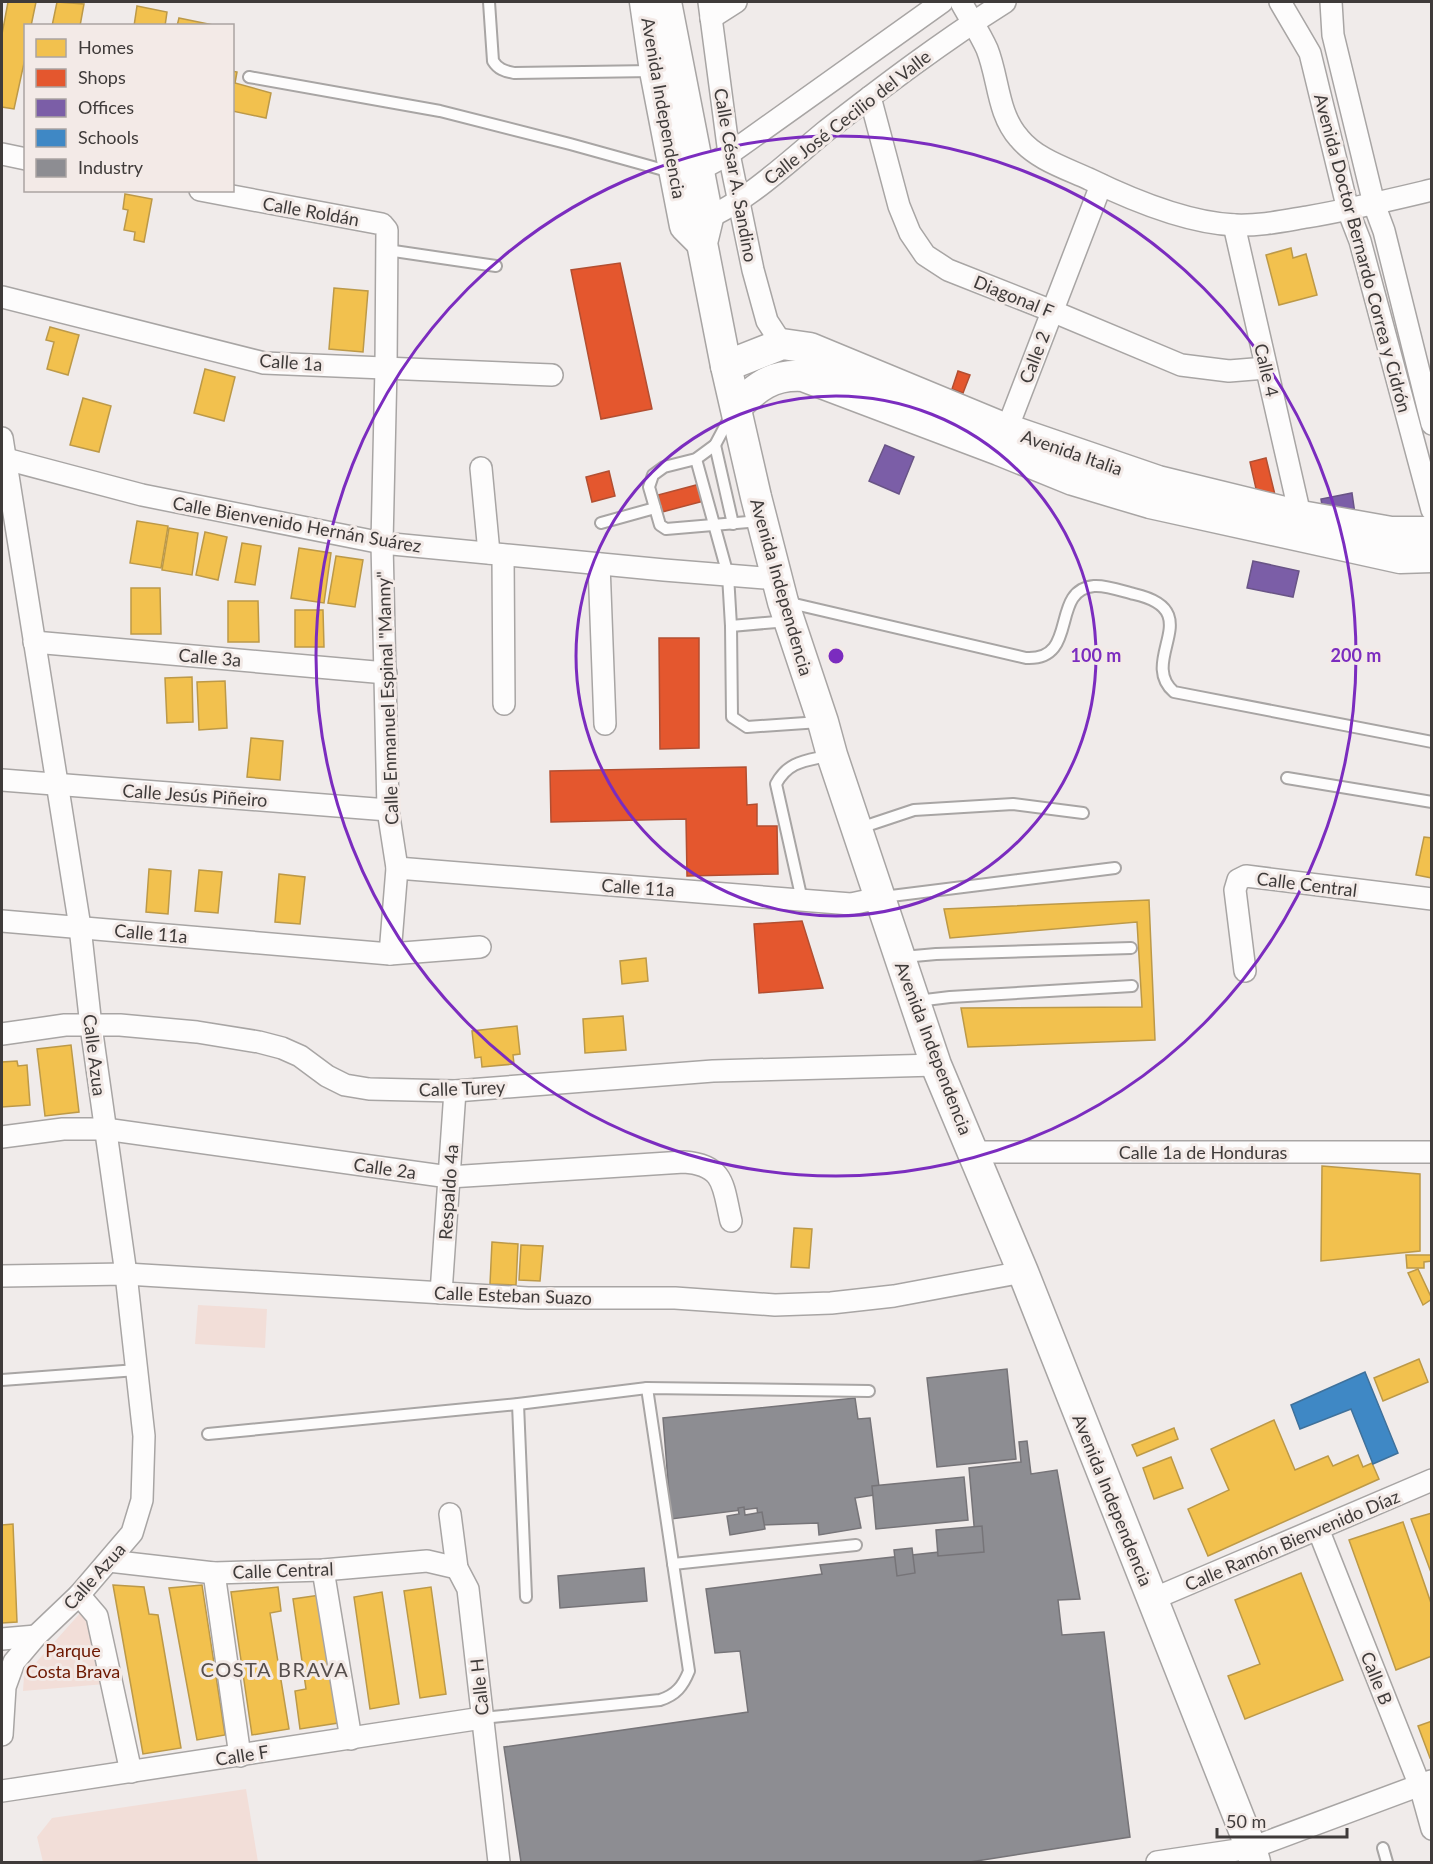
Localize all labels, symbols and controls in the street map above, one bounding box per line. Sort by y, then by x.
street label: Avenida Independencia [637,16,691,200]
legend [24,24,234,192]
text: Homes [78,36,134,58]
street label: Calle José Cecilio del Valle [759,45,935,189]
text: Shops [78,66,126,88]
street label: Calle César A. Sandino [710,86,762,264]
street label: Avenida Doctor Bernardo Correa y Cidrón [1310,91,1416,415]
text: Offices [78,96,134,118]
text: Schools [78,126,139,148]
text: Industry [78,156,144,178]
street label: Calle Roldán [261,192,361,230]
street label: Diagonal F [971,270,1057,322]
street label: Calle 2 [1014,328,1054,386]
street label: Calle 4 [1250,341,1284,399]
street label: Calle 1a [259,349,323,375]
street label: Avenida Italia [1018,424,1126,480]
street label: Calle Bienvenido Hernán Suárez [171,491,423,557]
street label: Avenida Independencia [746,496,818,678]
street label: Calle Enmanuel Espinal "Manny" [372,571,402,825]
street label: Calle 3a [178,643,242,671]
text: 100 m [1071,644,1121,666]
text: 200 m [1331,644,1381,666]
centre of rings [826,646,846,666]
street label: Calle Jesús Piñeiro [122,779,268,811]
street label: Calle Central [1256,867,1358,901]
street label: Calle 11a [601,873,675,901]
street label: Calle 11a [113,919,189,947]
street label: Avenida Independencia [891,958,977,1138]
street label: Calle Azua [79,1013,111,1097]
street label: Calle Turey [418,1075,506,1101]
street label: Calle 1a de Honduras [1119,1141,1288,1163]
street label: Respaldo 4a [434,1144,462,1240]
street label: Calle 2a [352,1153,418,1183]
street label: Calle Esteban Suazo [434,1281,592,1309]
street label: Avenida Independencia [1068,1411,1158,1589]
street label: Calle Ramón Bienvenido Díaz [1181,1485,1403,1595]
street label: Calle Azua [58,1538,130,1614]
street label: Calle Central [232,1557,334,1583]
park label: Parque Costa Brava [26,1639,120,1682]
street label: Calle B [1356,1648,1398,1708]
district label: COSTA BRAVA [201,1657,349,1681]
street label: Calle H [465,1657,493,1717]
street label: Calle F [214,1740,270,1770]
scale bar [1217,1801,1348,1839]
text: 50 m [1226,1810,1266,1832]

